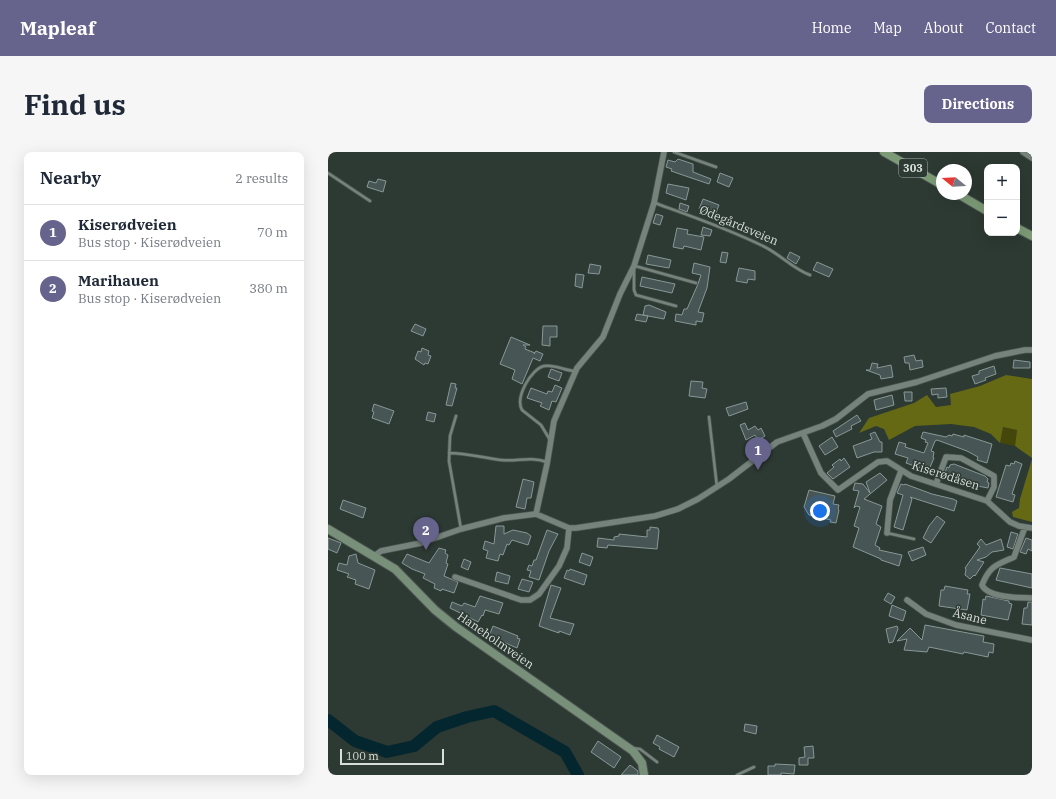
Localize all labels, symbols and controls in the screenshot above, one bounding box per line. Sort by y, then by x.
text: Mapleaf [20,16,95,40]
text: Home [812,19,851,37]
text: Map [873,19,902,37]
text: About [924,19,963,37]
text: Contact [985,19,1036,37]
button: Directions [924,85,1032,123]
text: Find us [24,86,126,123]
road number: 303 [899,159,927,177]
north arrow [936,164,972,200]
map controls [984,164,1020,236]
button: + [984,164,1020,200]
text: Nearby [40,167,101,189]
text: 2 results [235,170,288,187]
button: − [984,200,1020,236]
street label: Ødegårdsveien [697,202,781,249]
text: Kiserødveien [78,215,177,234]
text: 1 [49,224,57,241]
text: 70 m [257,224,288,241]
text: Bus stop · Kiserødveien [78,234,221,251]
text: Marihauen [78,271,159,290]
text: 2 [49,280,57,297]
text: 380 m [249,280,288,297]
text: Bus stop · Kiserødveien [78,290,221,307]
pin: 1 [745,437,771,470]
street label: Kiserødåsen [910,457,982,493]
your location [810,501,830,521]
pin: 2 [413,517,439,550]
street label: Åsane [951,605,989,627]
street label: Haneholmveien [455,608,537,672]
scale bar [340,747,444,766]
text: 100 m [346,749,379,763]

